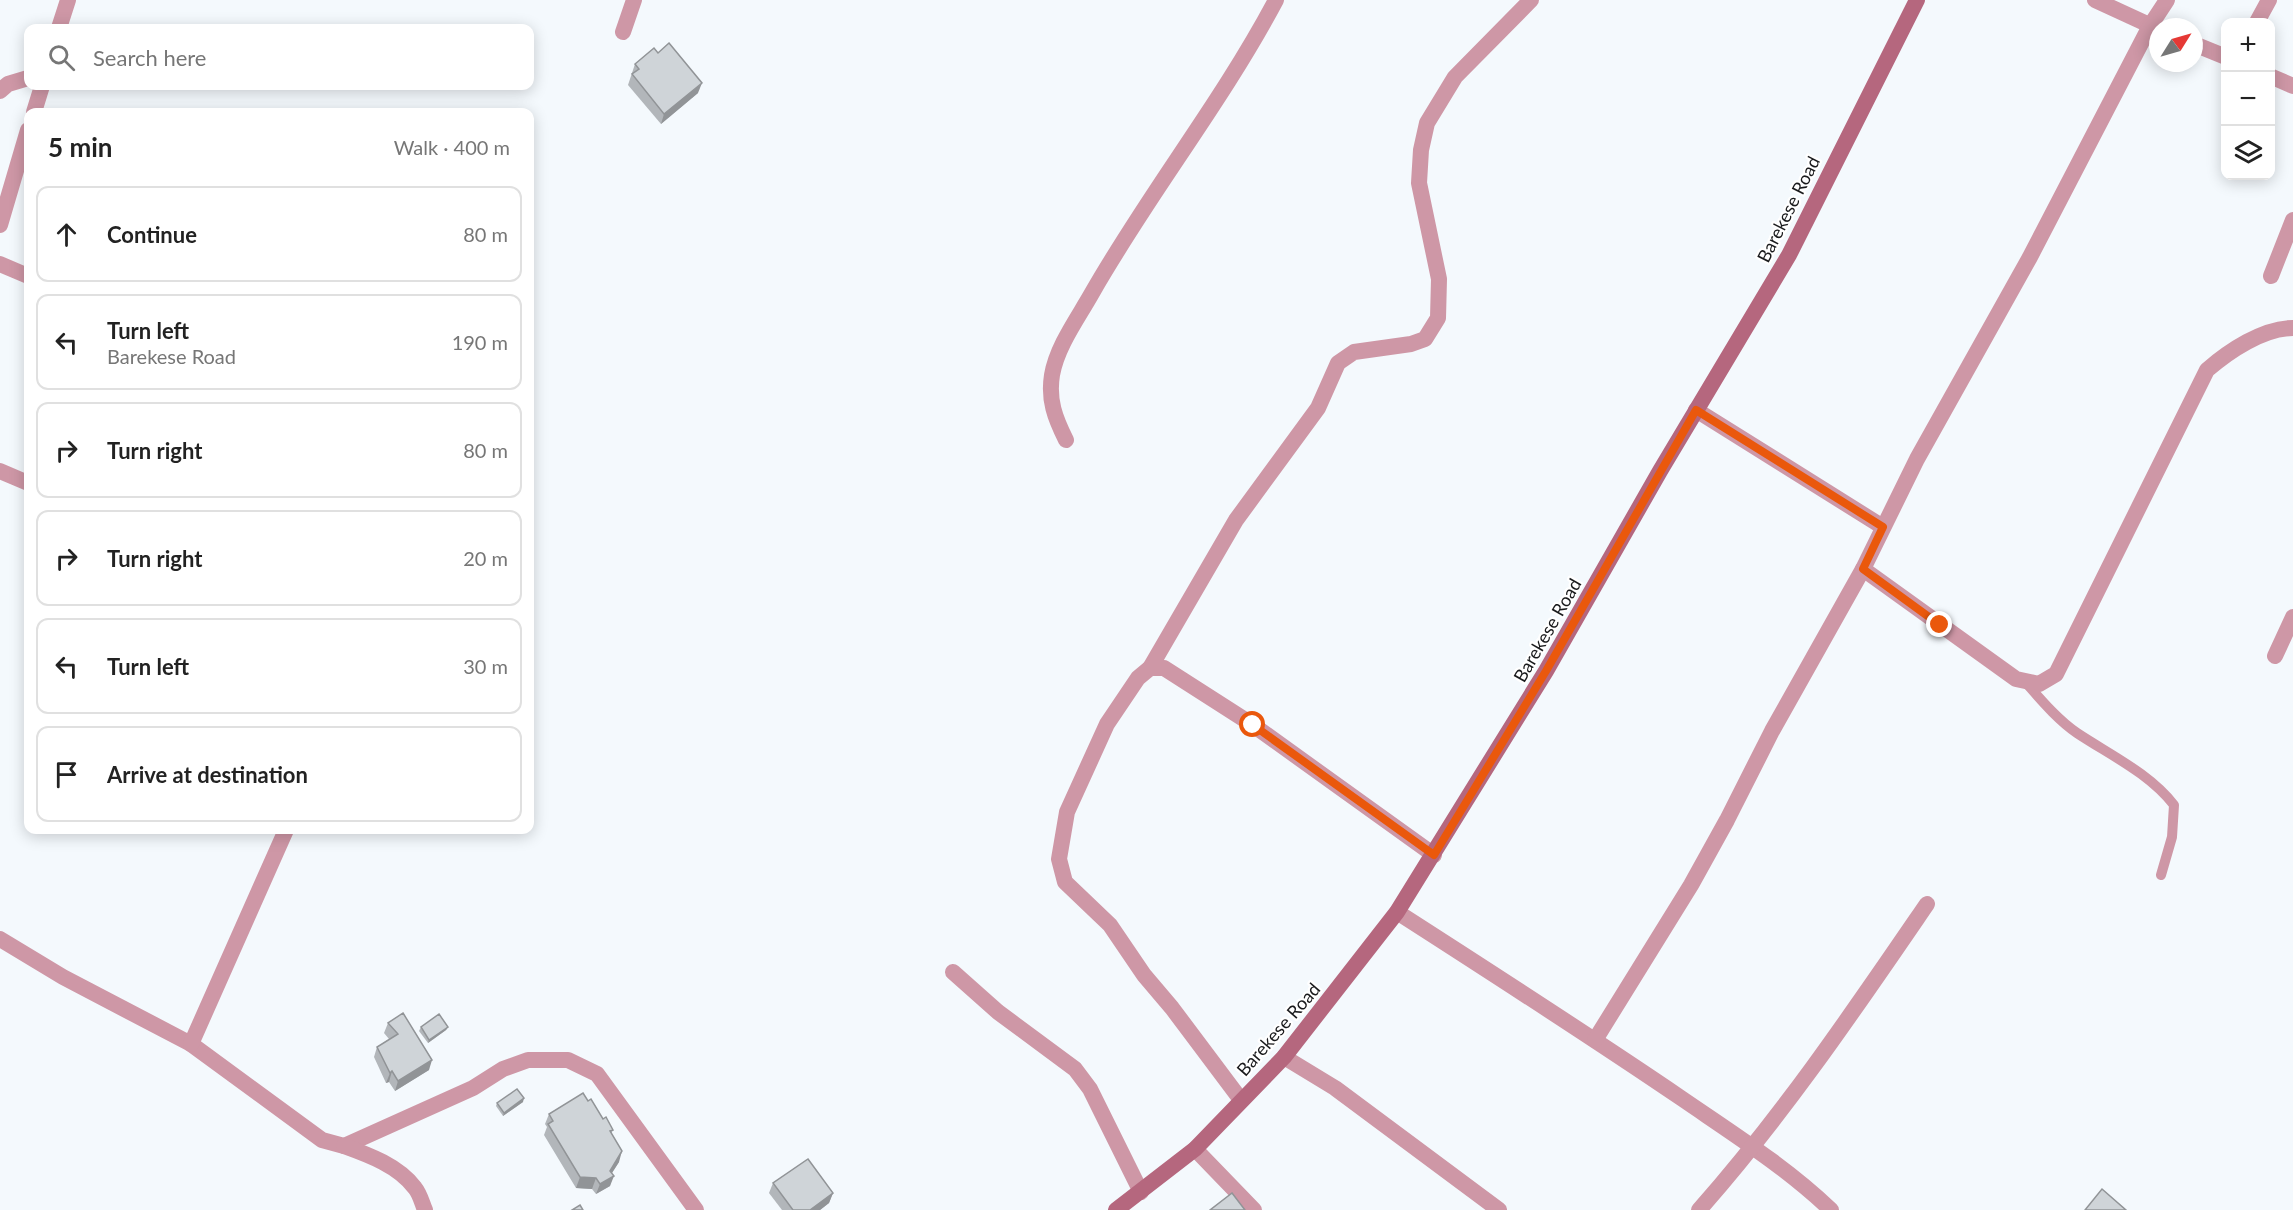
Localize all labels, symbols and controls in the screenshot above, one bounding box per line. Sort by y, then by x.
north arrow [2149,18,2203,72]
map controls [2221,18,2275,180]
button: + [2221,18,2275,72]
search box [24,24,534,90]
icon: search [45,41,78,74]
text: Search here [93,44,206,71]
button: − [2221,72,2275,126]
button: layers [2221,126,2275,180]
text: 5 min [48,131,112,163]
text: Walk · 400 m [394,135,510,159]
street label: Barekese Road [1752,152,1824,266]
icon: ahead [50,218,83,251]
text: Continue [107,221,197,248]
text: 80 m [463,222,508,246]
text: Turn left [107,317,189,344]
icon: left [50,326,83,359]
text: 190 m [452,330,508,354]
text: Barekese Road [107,344,236,368]
icon: right [50,434,83,467]
text: Turn right [107,437,202,464]
text: 80 m [463,438,508,462]
icon: right [50,542,83,575]
text: Turn right [107,545,202,572]
text: 20 m [463,546,508,570]
street label: Barekese Road [1508,574,1586,686]
route end [1926,611,1952,637]
icon: left [50,650,83,683]
text: Turn left [107,653,189,680]
text: 30 m [463,654,508,678]
route start [1239,711,1265,737]
icon: arrive [50,758,83,791]
text: Arrive at destination [107,761,308,788]
street label: Barekese Road [1232,978,1324,1080]

